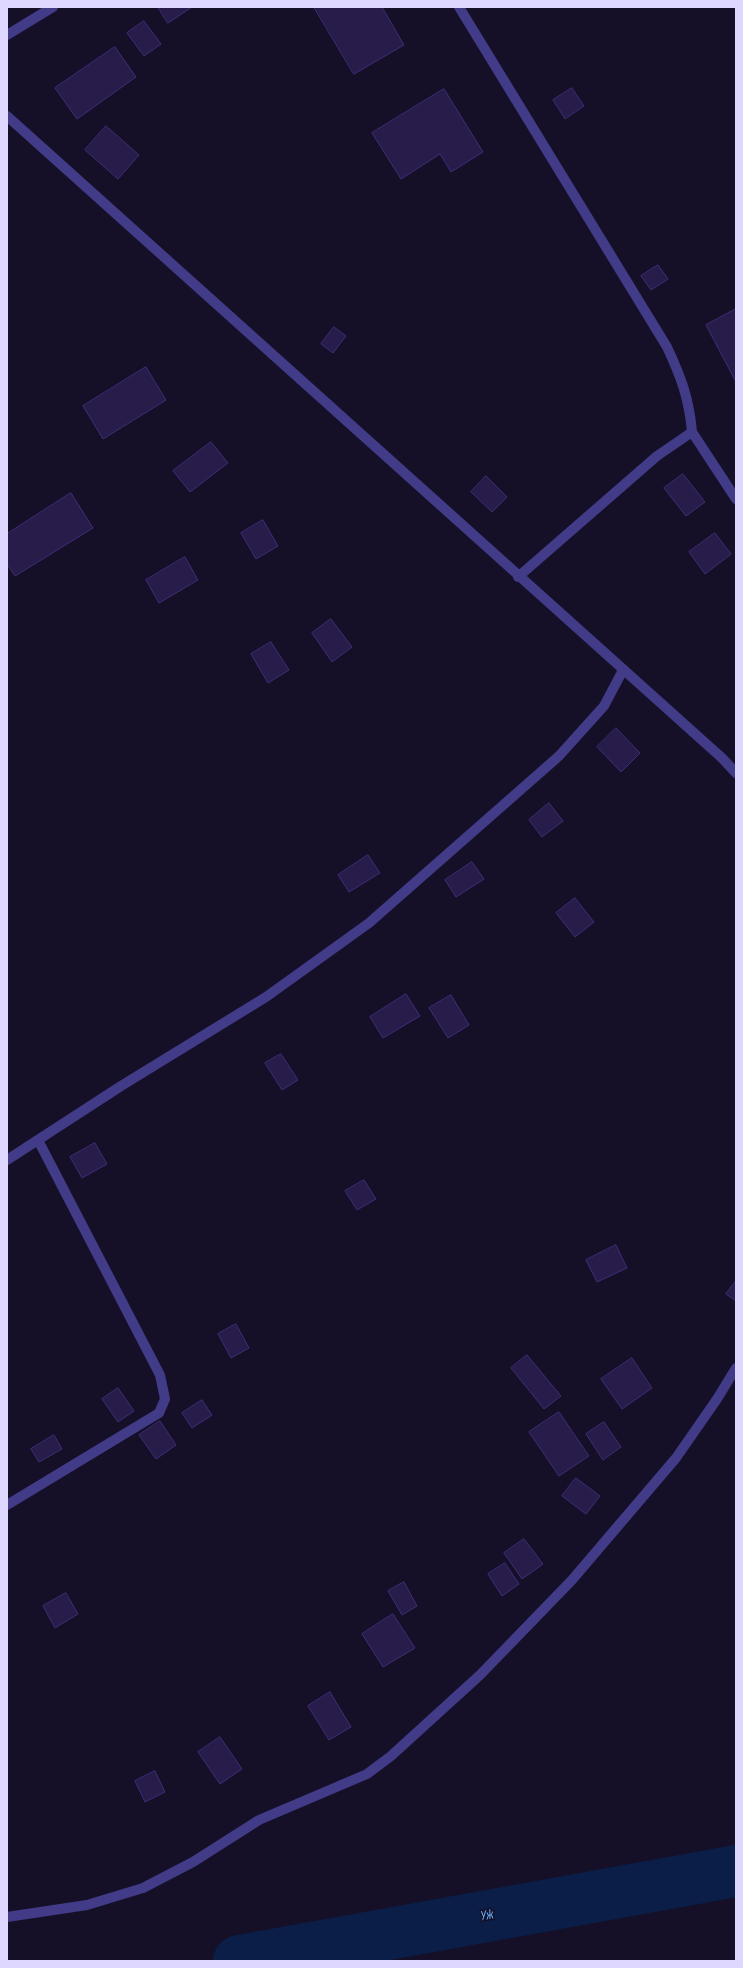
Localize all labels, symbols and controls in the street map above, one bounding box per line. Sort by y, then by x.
water label: Уж [479,1907,495,1925]

